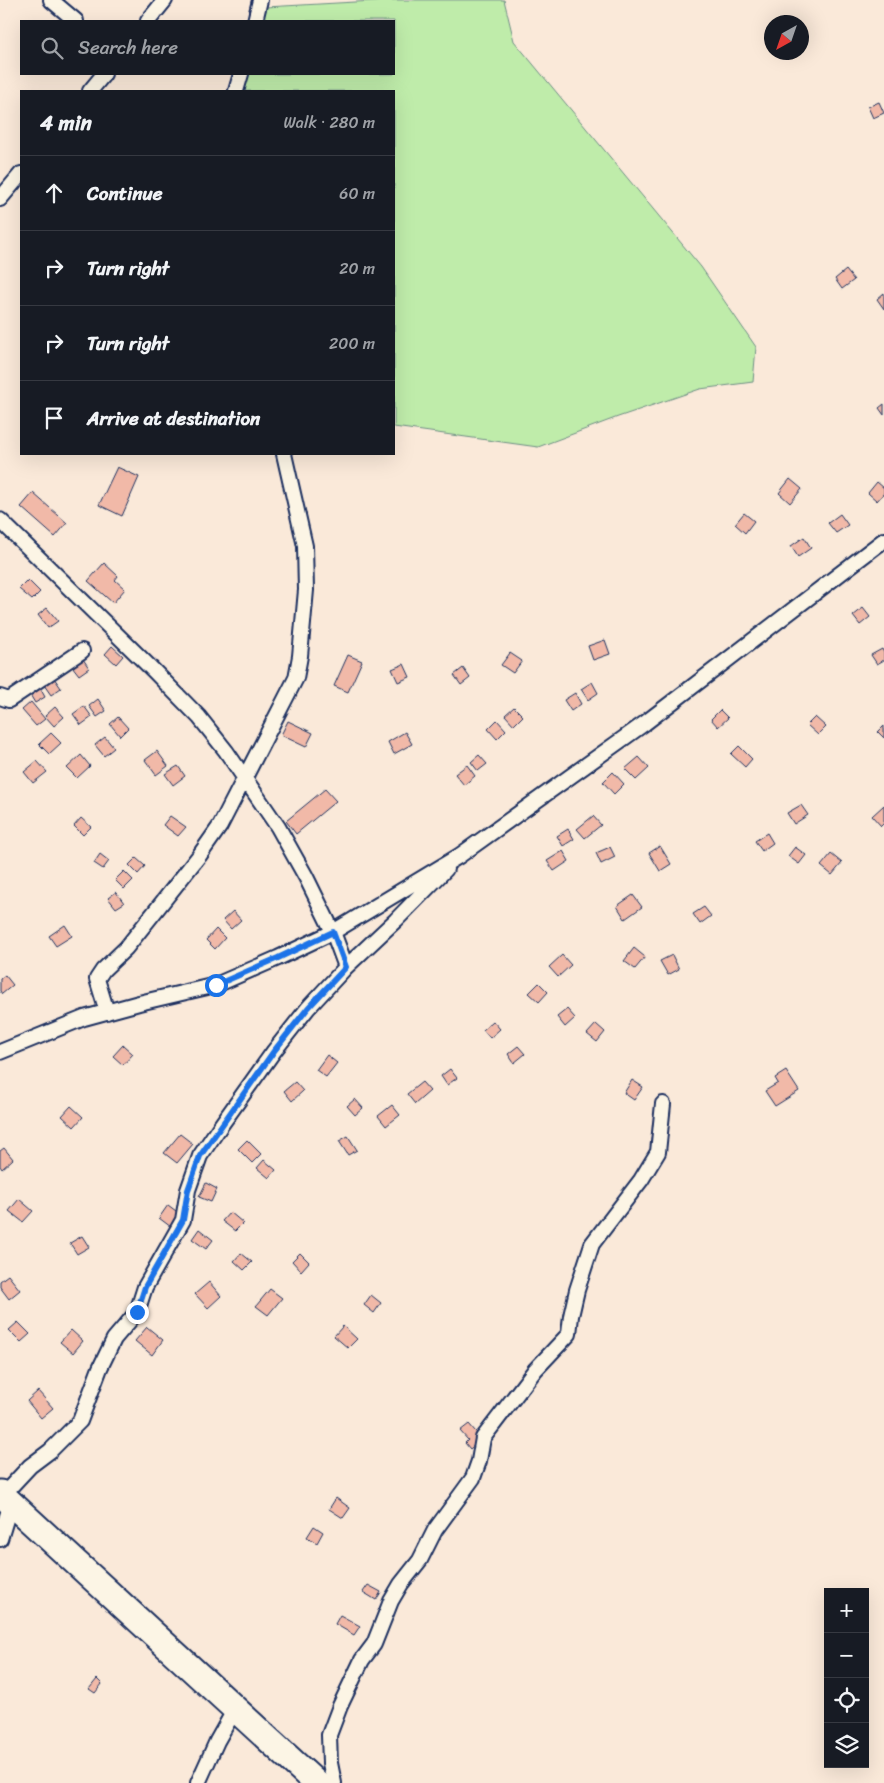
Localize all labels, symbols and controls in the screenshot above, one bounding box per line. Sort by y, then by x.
north arrow [764,15,809,60]
search box [20,20,395,75]
text: Search here [78,31,178,64]
icon: search [38,34,66,62]
text: 4 min [40,104,92,142]
text: Walk · 280 m [284,108,375,137]
text: Continue [87,177,163,210]
icon: ahead [40,179,68,207]
text: 60 m [339,179,375,208]
text: Turn right [87,252,169,285]
icon: right [40,254,68,282]
text: 20 m [339,254,375,283]
text: Turn right [87,327,169,360]
icon: right [40,329,68,357]
text: 200 m [329,329,375,358]
text: Arrive at destination [87,402,260,435]
icon: arrive [40,404,68,432]
route start [205,974,228,997]
route end [126,1301,149,1324]
map controls [824,1588,869,1768]
button: + [824,1588,869,1633]
button: − [824,1633,869,1678]
button: locate [824,1678,869,1723]
button: layers [824,1723,869,1768]

